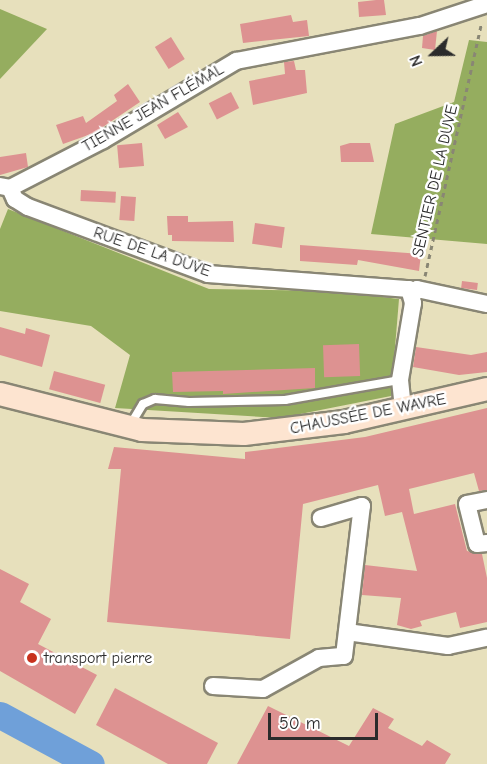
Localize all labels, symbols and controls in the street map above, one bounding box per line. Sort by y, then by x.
north arrow [403,24,463,84]
text: N [406,53,427,69]
street label: TIENNE JEAN FLÉMAL [79,60,227,156]
street label: SENTIER DE LA DUVE [408,103,462,259]
street label: RUE DE LA DUVE [91,223,213,281]
street label: CHAUSSÉE DE WAVRE [288,389,448,439]
place label: transport pierre [44,648,152,668]
marker: transport pierre [25,651,39,665]
scale bar [271,701,380,739]
text: 50 m [279,713,321,734]

